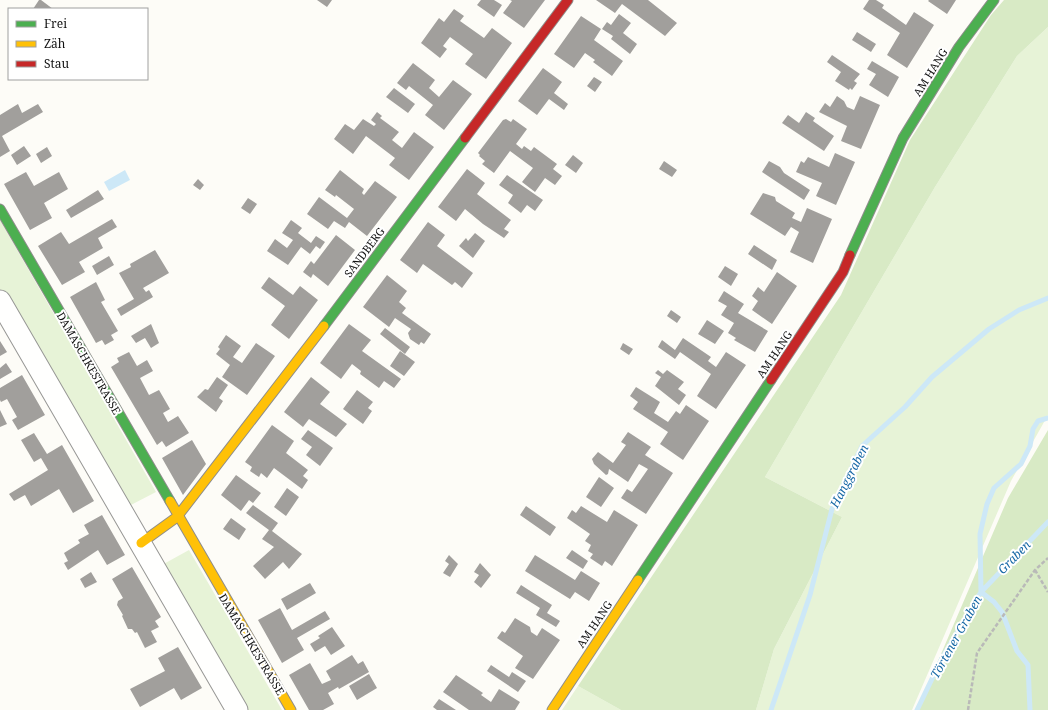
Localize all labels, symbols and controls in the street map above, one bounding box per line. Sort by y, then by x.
legend [8,8,148,80]
text: Frei [44,15,67,32]
text: Zäh [44,35,66,52]
street label: AM HANG [909,45,951,99]
text: Stau [44,55,70,72]
street label: SANDBERG [340,224,388,280]
street label: DAMASCHKESTRASSE [54,309,125,417]
street label: AM HANG [753,327,795,380]
water label: Hanggraben [825,441,872,512]
water label: Graben [994,536,1034,578]
street label: DAMASCHKESTRASSE [216,590,288,698]
water label: Törtener Graben [926,592,986,682]
street label: AM HANG [573,597,615,650]

